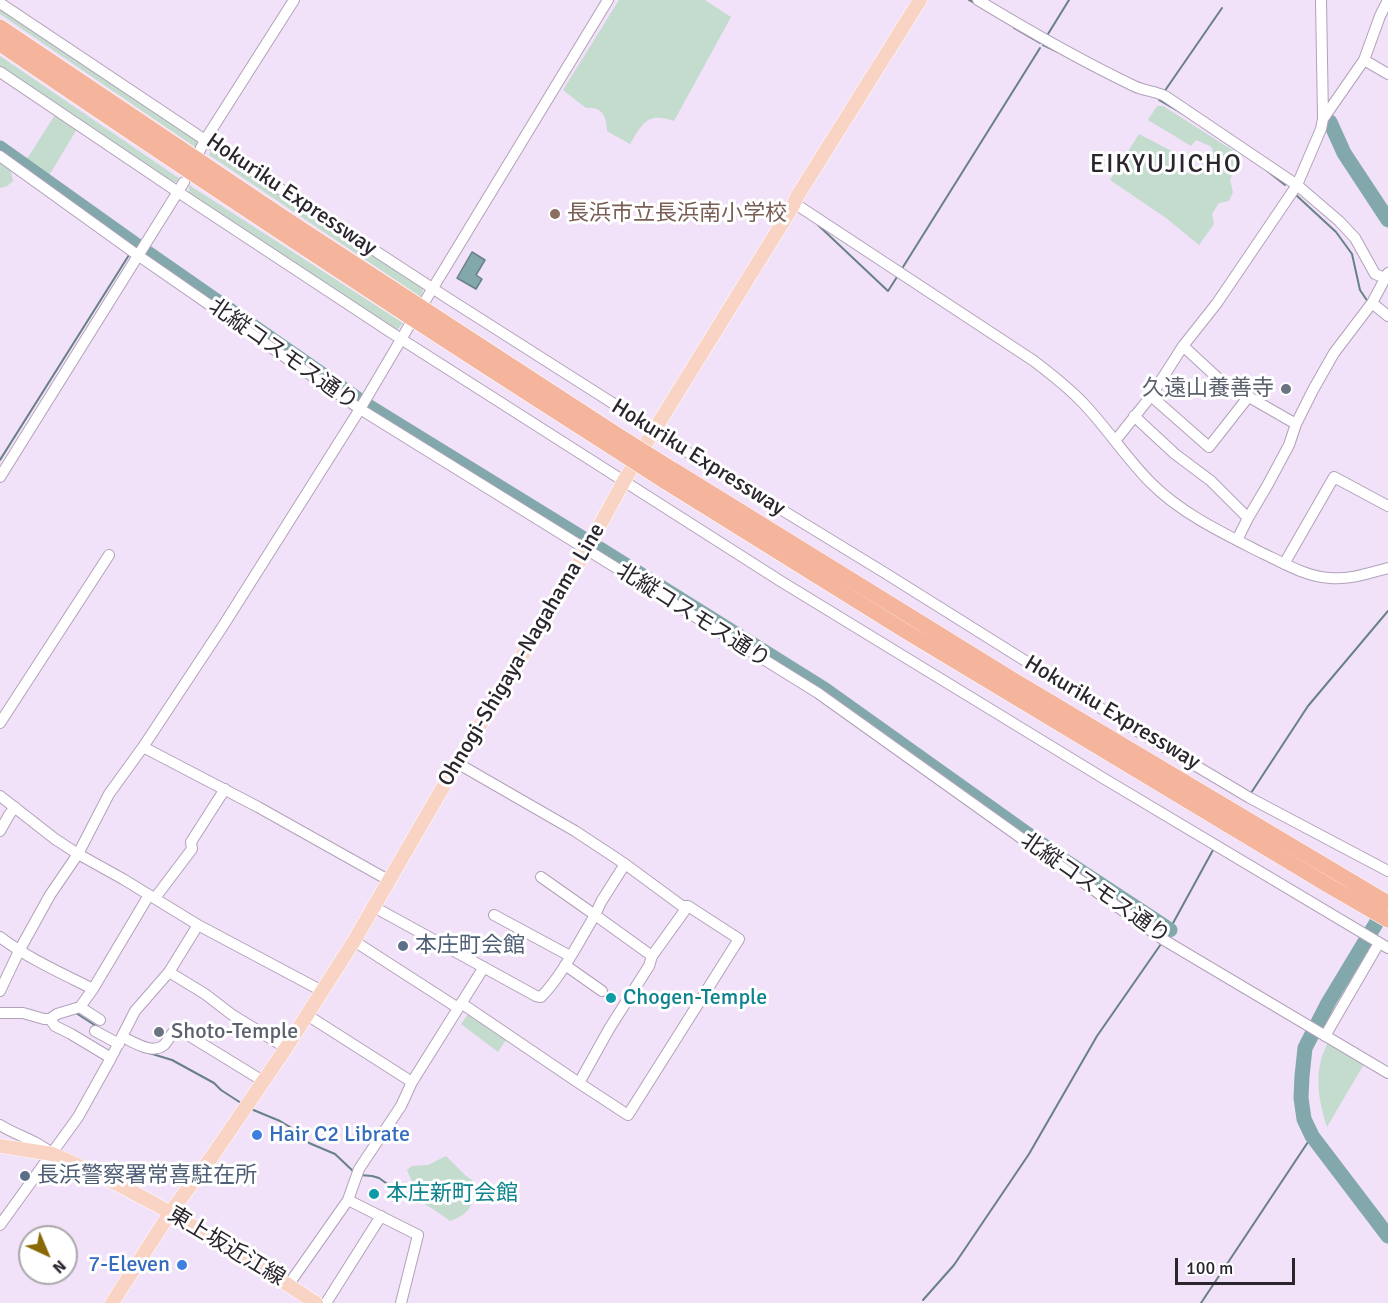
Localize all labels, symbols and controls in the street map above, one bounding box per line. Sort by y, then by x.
street label: Hokuriku Expressway [201,128,381,262]
district label: EIKYUJICHO [1090,149,1242,181]
place label: 長浜市立長浜南小学校 [567,201,787,227]
marker: 長浜市立長浜南小学校 [548,207,562,221]
street label: 北縦コスモス通り [203,294,363,416]
place label: 久遠山養善寺 [1142,376,1274,402]
marker: 久遠山養善寺 [1279,382,1293,396]
street label: Hokuriku Expressway [606,394,790,522]
street label: Ohnogi-Shigaya-Nagahama Line [433,519,611,791]
street label: 北縦コスモス通り [611,558,775,674]
street label: Hokuriku Expressway [1019,650,1205,776]
street label: 北縦コスモス通り [1015,828,1175,950]
place label: 本庄町会館 [415,933,525,959]
marker: 本庄町会館 [396,939,410,953]
place label: Chogen-Temple [623,985,767,1011]
marker: Chogen-Temple [604,991,618,1005]
place label: Shoto-Temple [171,1019,298,1045]
marker: Shoto-Temple [152,1025,166,1039]
place label: Hair C2 Librate [269,1122,410,1148]
marker: Hair C2 Librate [250,1128,264,1142]
place label: 長浜警察署常喜駐在所 [37,1163,257,1189]
marker: 長浜警察署常喜駐在所 [18,1169,32,1183]
place label: 本庄新町会館 [386,1181,518,1207]
marker: 本庄新町会館 [367,1187,381,1201]
street label: 東上坂近江線 [163,1202,289,1292]
north arrow [18,1225,78,1285]
scale bar [1178,1246,1298,1284]
place label: 7-Eleven [88,1252,170,1278]
text: N [48,1255,70,1278]
text: 100 m [1186,1257,1233,1279]
marker: 7-Eleven [175,1258,189,1272]

